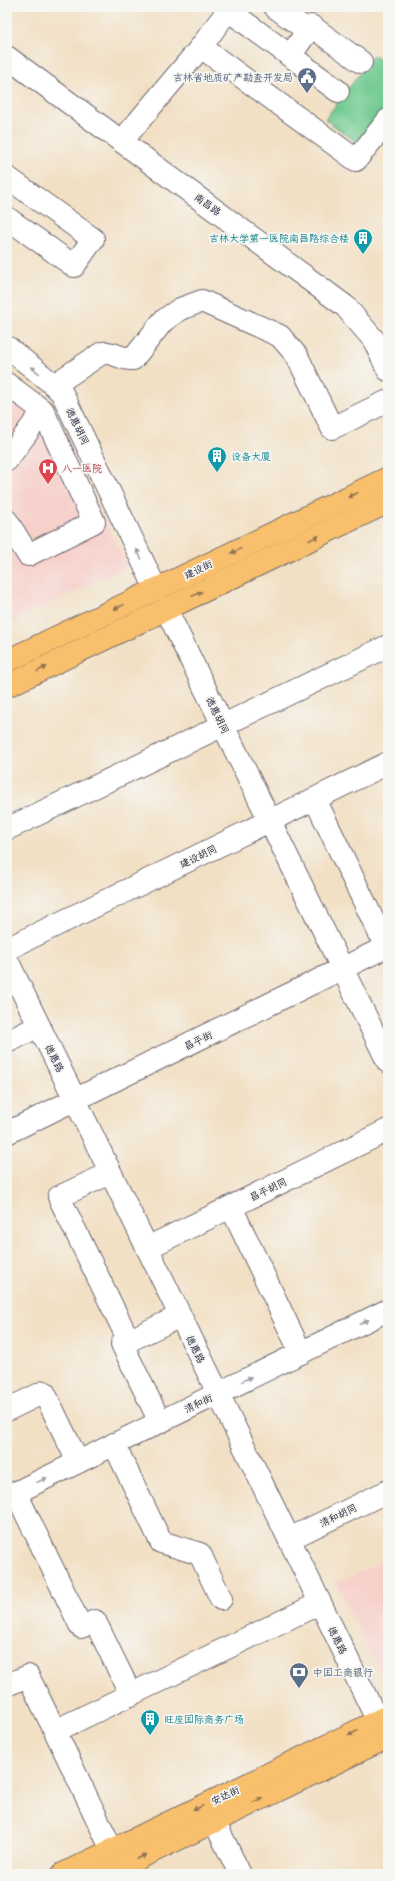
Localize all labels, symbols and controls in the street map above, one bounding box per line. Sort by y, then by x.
public building icon: 吉林省地质矿产勘查开发局 [296,66,318,94]
place label: 吉林省地质矿产勘查开发局 [173,69,293,84]
street label: 南昌路 [192,189,225,218]
building icon: 吉林大学第一医院南昌路综合楼 [352,227,374,255]
place label: 吉林大学第一医院南昌路综合楼 [209,230,349,245]
one-way arrow [30,365,41,374]
street label: 德惠胡同 [63,405,94,447]
building icon: 设备大厦 [206,445,228,473]
place label: 设备大厦 [231,448,271,463]
hospital icon: 八一医院 [37,457,59,485]
place label: 八一医院 [62,460,102,475]
one-way arrow [347,491,359,498]
one-way arrow [309,535,320,541]
one-way arrow [230,548,241,554]
one-way arrow [136,549,142,560]
street label: 建设街 [181,555,215,582]
one-way arrow [191,591,203,597]
one-way arrow [113,604,124,610]
one-way arrow [36,666,48,672]
street label: 德惠胡同 [203,694,234,736]
street label: 建设胡同 [177,840,219,871]
street label: 昌平街 [181,1026,215,1053]
street label: 德惠路 [42,1041,69,1075]
street label: 昌平胡同 [247,1173,289,1204]
one-way arrow [358,1319,369,1325]
street label: 德惠路 [183,1332,210,1366]
one-way arrow [241,1376,253,1382]
street label: 清和街 [181,1389,215,1416]
one-way arrow [36,1477,48,1483]
street label: 清和胡同 [317,1499,359,1530]
street label: 德惠路 [325,1623,352,1657]
bank icon: 中国工商银行 [288,1661,310,1689]
place label: 中国工商银行 [313,1664,373,1679]
building icon: 旺座国际商务广场 [139,1708,161,1736]
place label: 旺座国际商务广场 [164,1711,244,1726]
one-way arrow [347,1730,359,1736]
street label: 安达街 [208,1781,242,1808]
one-way arrow [252,1797,264,1803]
one-way arrow [192,1805,204,1811]
one-way arrow [135,1854,147,1860]

